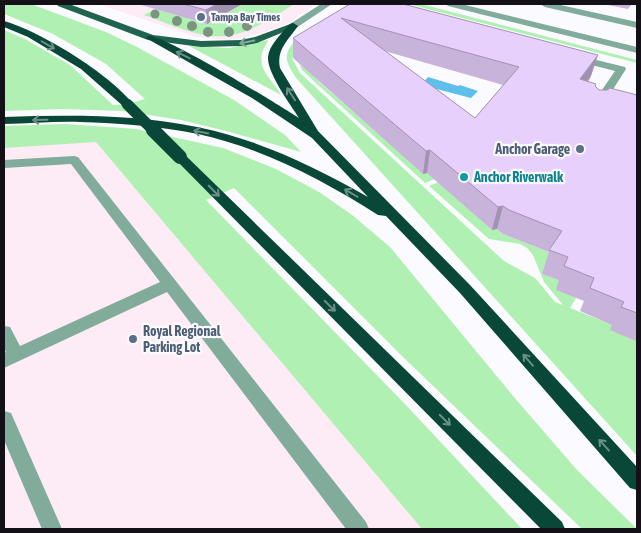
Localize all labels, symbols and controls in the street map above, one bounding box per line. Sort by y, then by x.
marker: Tampa Bay Times [195,11,207,23]
place label: Tampa Bay Times [211,11,280,23]
one-way arrow [239,38,255,47]
one-way arrow [40,41,54,51]
one-way arrow [177,49,191,59]
one-way arrow [285,87,295,101]
one-way arrow [32,115,48,125]
one-way arrow [194,127,210,136]
place label: Anchor Garage [494,141,570,157]
marker: Anchor Garage [574,143,586,155]
place label: Anchor Riverwalk [473,169,564,185]
marker: Anchor Riverwalk [458,171,470,183]
one-way arrow [208,185,221,197]
one-way arrow [344,188,359,197]
one-way arrow [324,300,336,312]
place label: Royal Regional Parking Lot [143,323,221,355]
marker: Royal Regional Parking Lot [127,333,139,345]
one-way arrow [522,354,533,367]
one-way arrow [439,414,451,426]
one-way arrow [598,439,610,452]

